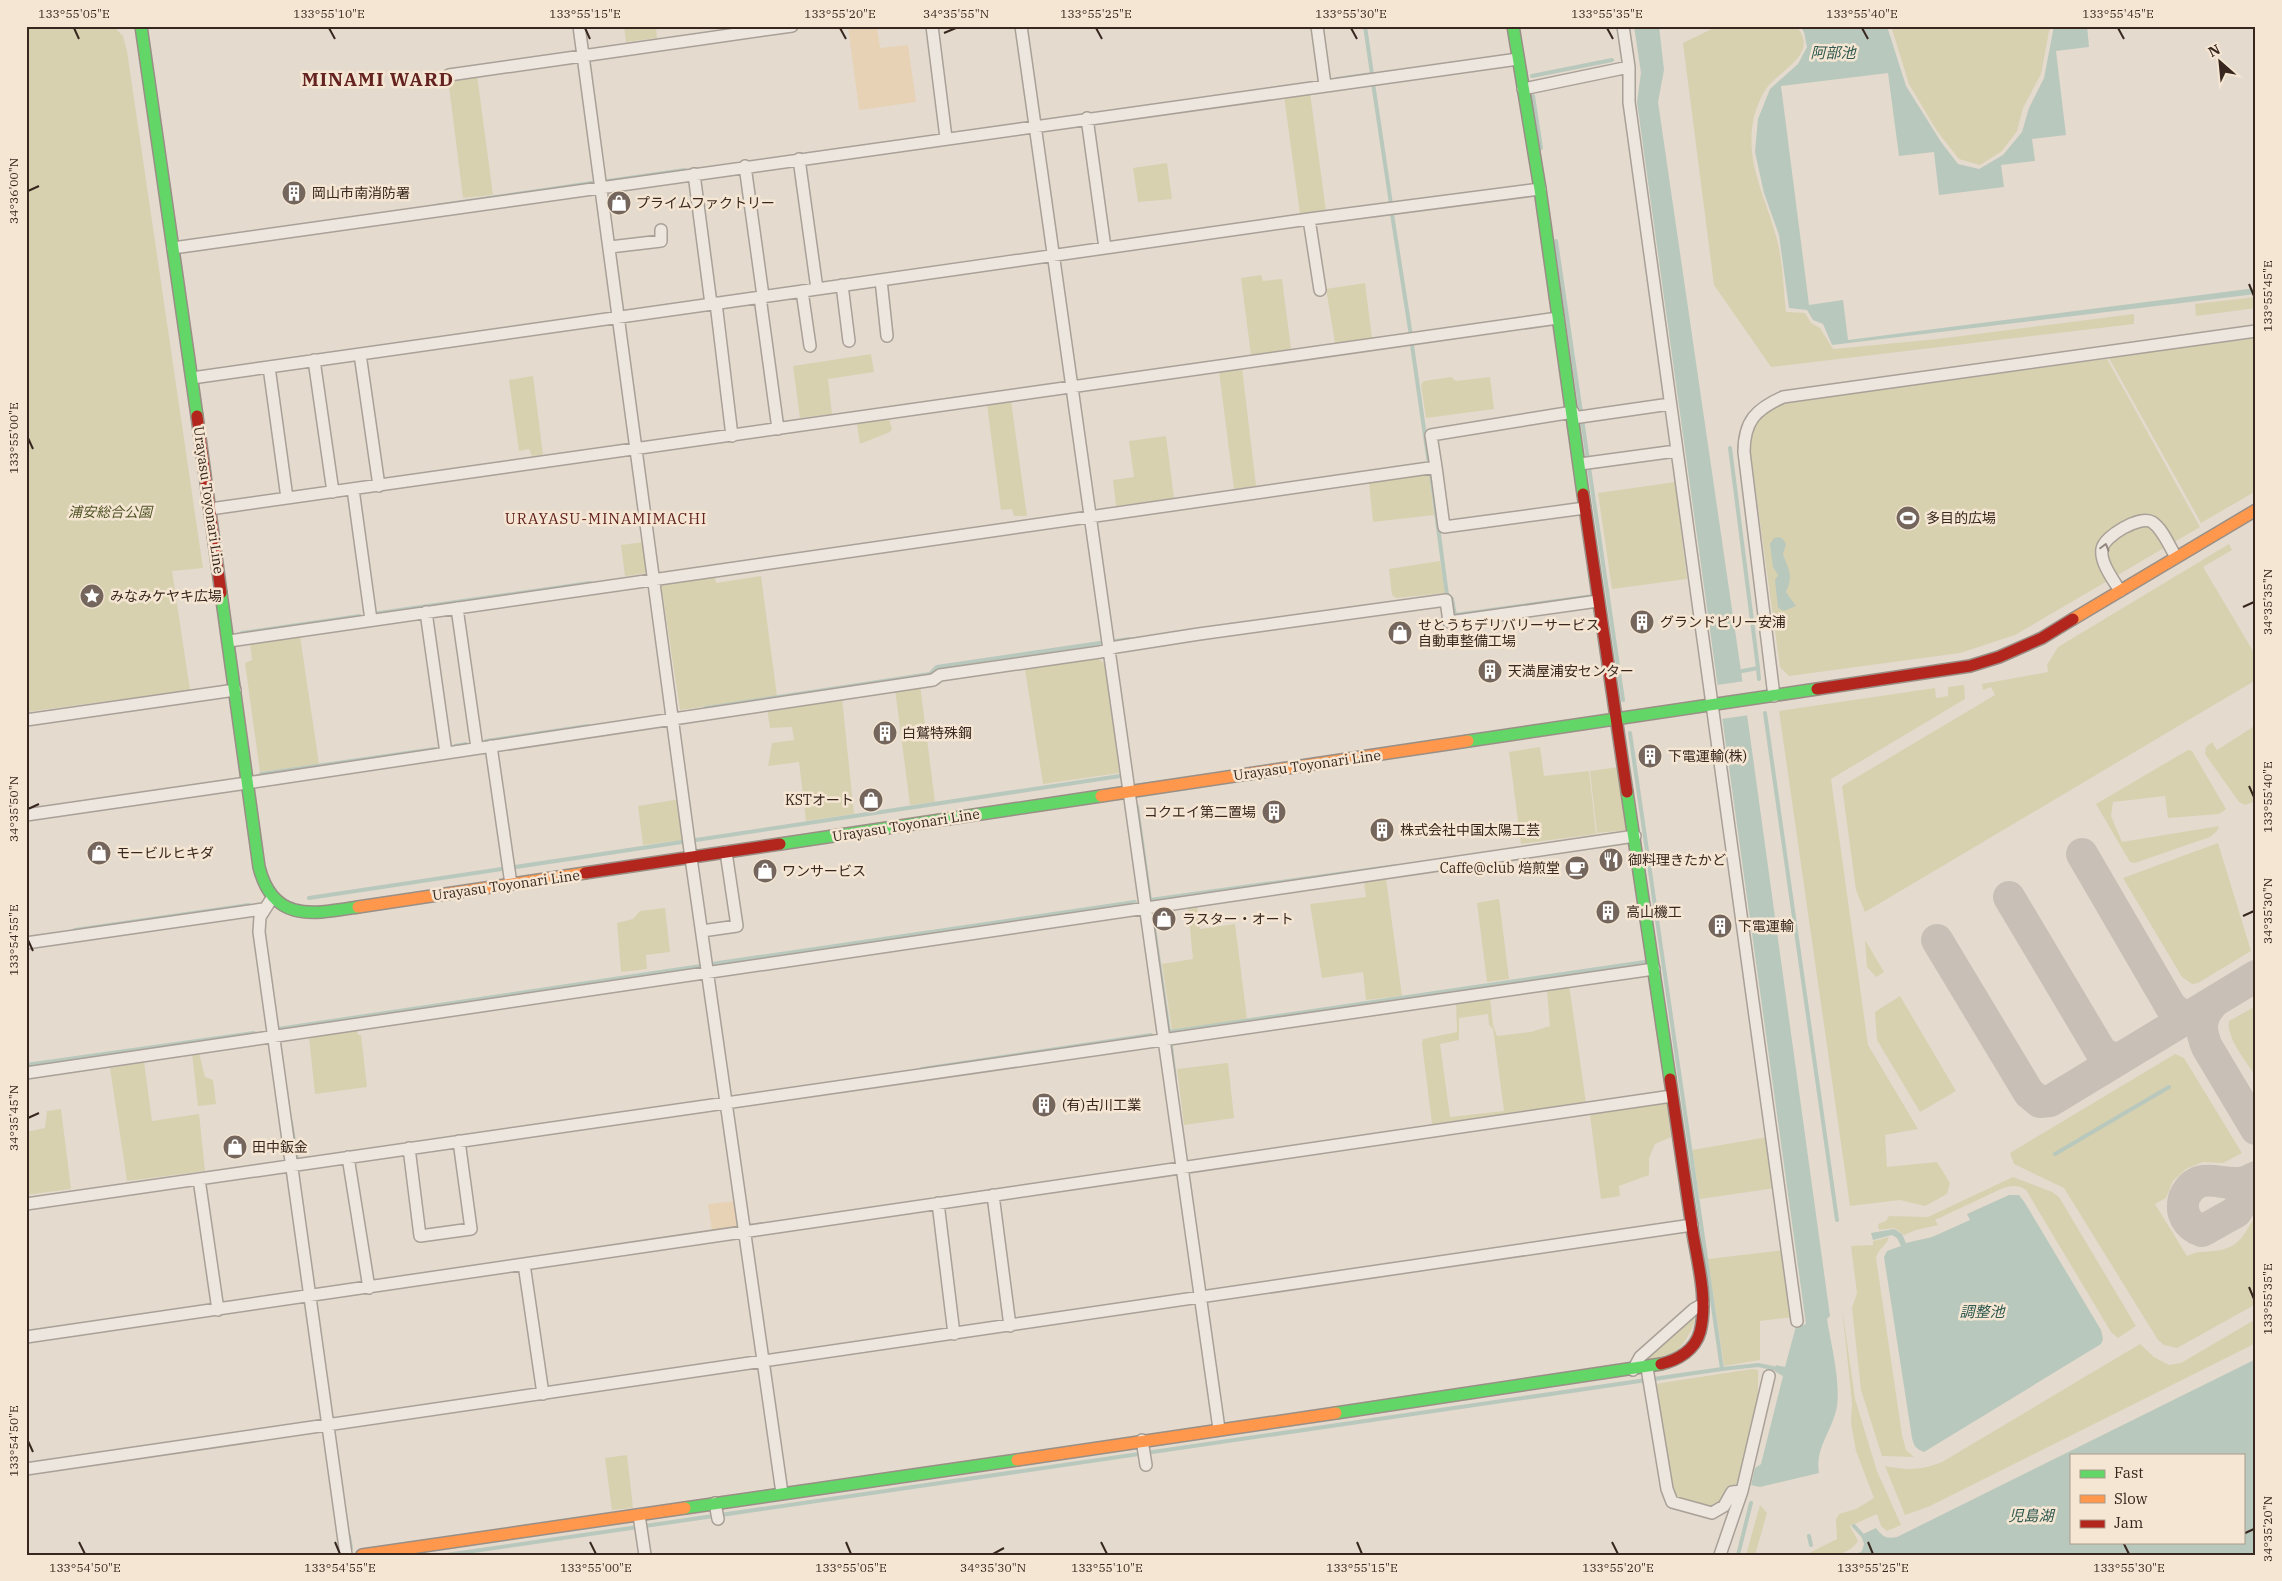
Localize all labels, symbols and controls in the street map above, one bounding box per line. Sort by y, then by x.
text: 133°55'05"E [38,6,110,21]
text: 133°55'10"E [293,6,365,21]
text: 133°55'15"E [549,6,621,21]
text: 133°55'20"E [804,6,876,21]
text: 34°35'55"N [923,6,989,21]
text: 133°55'25"E [1060,6,1132,21]
text: 133°55'30"E [1315,6,1387,21]
text: 133°55'35"E [1571,6,1643,21]
text: 133°55'40"E [1826,6,1898,21]
text: 133°55'45"E [2082,6,2154,21]
north arrow [2194,38,2244,88]
text: N [2205,40,2223,61]
water label: 阿部池 [1810,43,1857,62]
district label: MINAMI WARD [302,67,454,91]
text: 34°36'00"N [6,158,21,224]
building icon: 岡山市南消防署 [281,180,307,206]
place label: 岡山市南消防署 [312,184,410,202]
shop icon: プライムファクトリー [606,190,632,216]
place label: プライムファクトリー [636,194,775,212]
text: 133°55'45"E [2260,260,2275,332]
text: 133°55'00"E [6,402,21,474]
street label: Urayasu Toyonari Line [190,425,228,575]
park label: 浦安総合公園 [68,503,154,521]
sports icon: 多目的広場 [1895,505,1921,531]
district label: URAYASU-MINAMIMACHI [505,509,707,528]
place label: 多目的広場 [1926,509,1996,527]
one-way arrow [2099,543,2109,552]
text: 34°35'35"N [2260,569,2275,635]
place icon: みなみケヤキ広場 [79,583,105,609]
place label: みなみケヤキ広場 [110,587,222,605]
building icon: グランドピリー安浦 [1629,609,1655,635]
place label: グランドピリー安浦 [1660,613,1786,631]
place label: せとうちデリバリーサービス 自動車整備工場 [1418,616,1600,650]
shop icon: せとうちデリバリーサービス 自動車整備工場 [1387,620,1413,646]
building icon: 天満屋浦安センター [1477,658,1503,684]
place label: 天満屋浦安センター [1508,662,1634,680]
building icon: 白鷲特殊鋼 [872,720,898,746]
place label: 白鷲特殊鋼 [902,724,972,742]
building icon: 下電運輸(株) [1637,743,1663,769]
street label: Urayasu Toyonari Line [1232,746,1382,784]
place label: 下電運輸(株) [1668,747,1747,765]
text: 133°55'40"E [2260,761,2275,833]
text: 34°35'50"N [6,776,21,842]
shop icon: KSTオート [858,787,884,813]
place label: KSTオート [785,791,854,809]
building icon: コクエイ第二置場 [1261,799,1287,825]
place label: コクエイ第二置場 [1144,803,1256,821]
street label: Urayasu Toyonari Line [831,804,981,846]
building icon: 株式会社中国太陽工芸 [1369,817,1395,843]
place label: 株式会社中国太陽工芸 [1400,821,1540,839]
shop icon: モービルヒキダ [86,840,112,866]
place label: モービルヒキダ [116,844,214,862]
restaurant icon: 御料理きたかど [1598,847,1624,873]
place label: 御料理きたかど [1628,851,1726,869]
cafe icon: Caffe@club 焙煎堂 [1564,855,1590,881]
shop icon: ワンサービス [752,858,778,884]
place label: Caffe@club 焙煎堂 [1440,859,1560,877]
place label: ワンサービス [782,862,866,880]
street label: Urayasu Toyonari Line [431,866,581,904]
text: 34°35'30"N [2260,878,2275,944]
building icon: 高山機工 [1595,899,1621,925]
place label: 高山機工 [1626,903,1682,921]
text: 133°54'55"E [6,904,21,976]
shop icon: ラスター・オート [1151,906,1177,932]
place label: ラスター・オート [1182,910,1294,928]
building icon: 下電運輸 [1707,913,1733,939]
place label: 下電運輸 [1738,917,1794,935]
text: 34°35'45"N [6,1085,21,1151]
building icon: (有)古川工業 [1031,1092,1057,1118]
place label: (有)古川工業 [1062,1096,1141,1114]
shop icon: 田中鈑金 [222,1134,248,1160]
place label: 田中鈑金 [252,1138,308,1156]
text: 133°55'35"E [2260,1263,2275,1335]
water label: 調整池 [1959,1302,2006,1321]
text: 133°54'50"E [6,1405,21,1477]
legend [2070,1454,2244,1544]
text: Fast [2114,1463,2144,1482]
text: Slow [2114,1489,2148,1508]
text: 34°35'20"N [2260,1496,2275,1562]
water label: 児島湖 [2008,1506,2055,1525]
text: Jam [2114,1513,2143,1532]
text: 133°54'50"E [49,1560,121,1575]
text: 133°54'55"E [304,1560,376,1575]
text: 133°55'00"E [560,1560,632,1575]
text: 133°55'05"E [815,1560,887,1575]
text: 34°35'30"N [960,1560,1026,1575]
text: 133°55'10"E [1071,1560,1143,1575]
text: 133°55'15"E [1326,1560,1398,1575]
text: 133°55'20"E [1582,1560,1654,1575]
text: 133°55'25"E [1837,1560,1909,1575]
text: 133°55'30"E [2093,1560,2165,1575]

